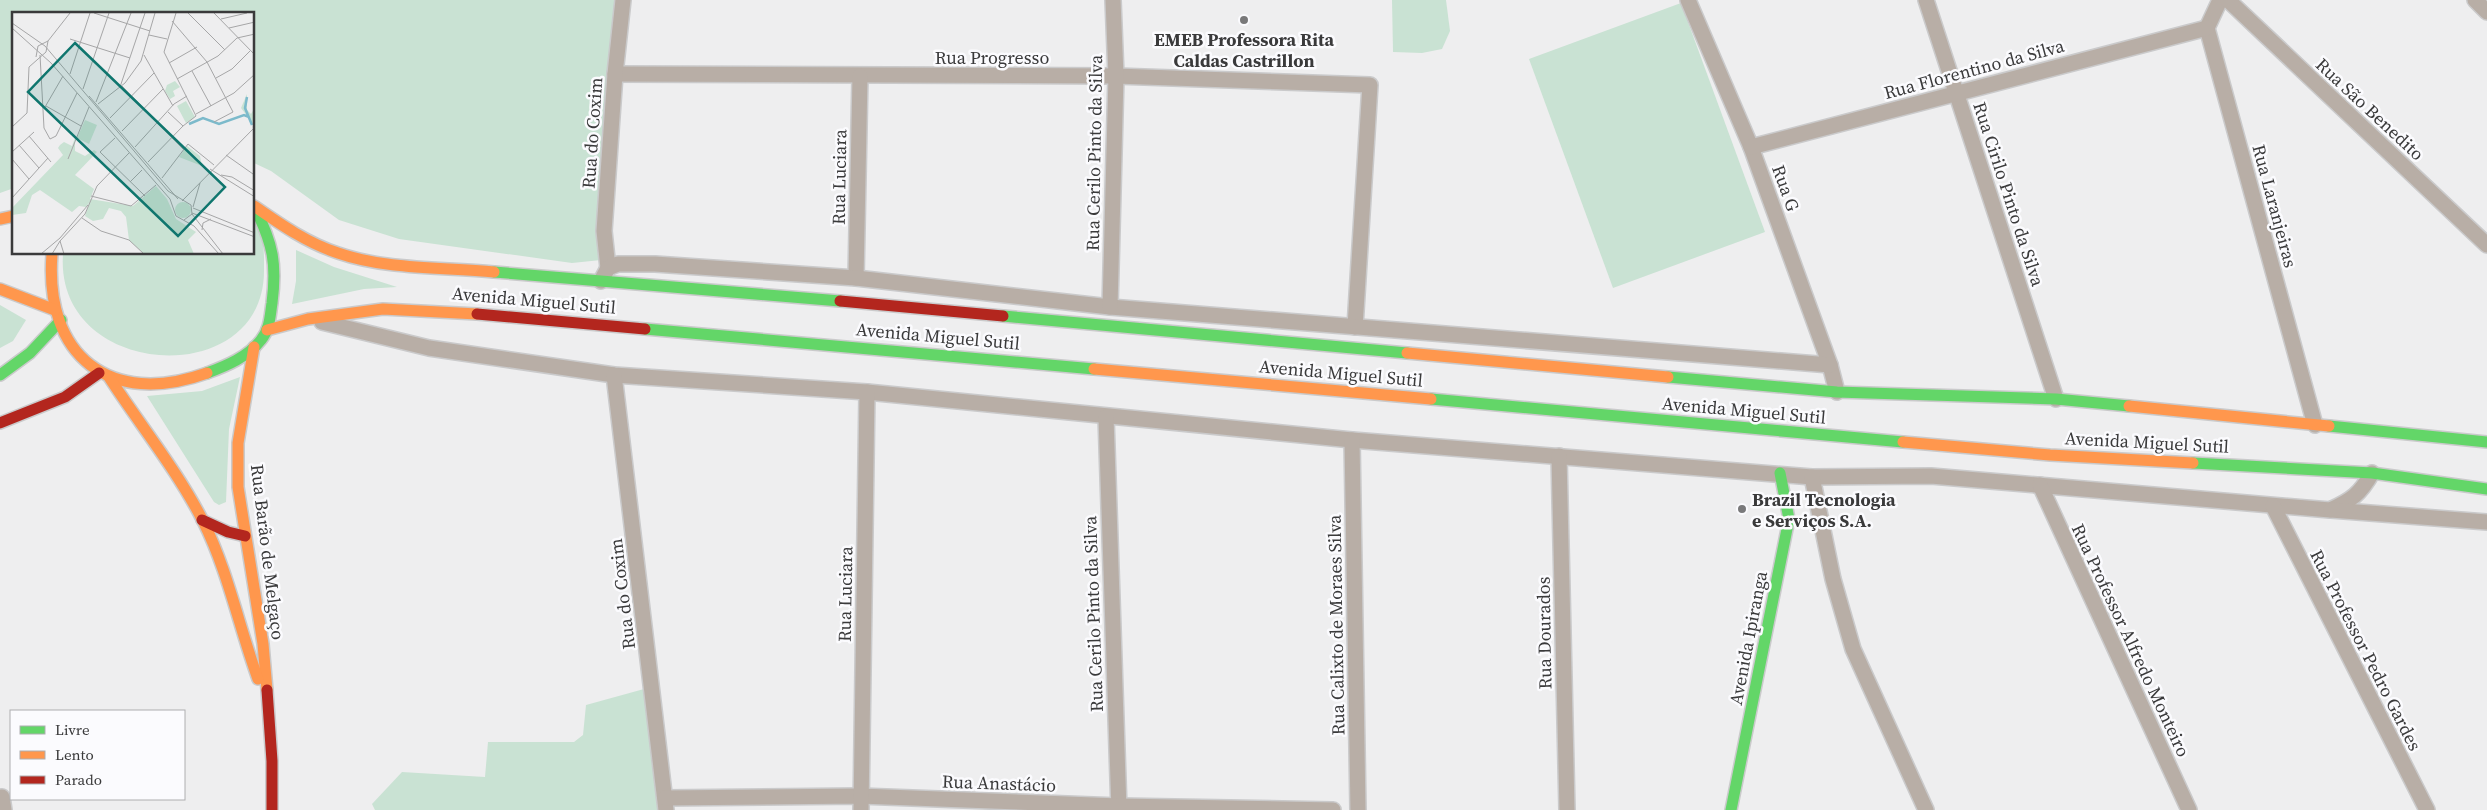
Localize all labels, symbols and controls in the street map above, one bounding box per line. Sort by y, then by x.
inset map [12,12,255,255]
marker: EMEB Professora Rita Caldas Castrillon [1238,14,1250,26]
place label: EMEB Professora Rita Caldas Castrillon [1154,27,1334,73]
street label: Rua Florentino da Silva [1881,33,2068,105]
street label: Rua Progresso [935,45,1049,70]
street label: Rua São Benedito [2310,52,2430,166]
street label: Rua Cerilo Pinto da Silva [1080,54,1108,251]
street label: Rua do Coxim [576,76,608,190]
street label: Rua Cirilo Pinto da Silva [1967,99,2051,290]
street label: Rua Luciara [826,128,852,225]
street label: Rua Laranjeiras [2247,142,2303,270]
street label: Rua G [1766,161,1806,215]
street label: Avenida Miguel Sutil [451,280,617,320]
street label: Avenida Miguel Sutil [855,316,1021,356]
street label: Avenida Miguel Sutil [1258,353,1424,393]
street label: Avenida Miguel Sutil [1661,390,1827,430]
street label: Avenida Miguel Sutil [2064,425,2230,459]
street label: Rua Barão de Melgaço [245,463,291,641]
place label: Brazil Tecnologia e Serviços S.A. [1752,487,1896,533]
marker: Brazil Tecnologia e Serviços S.A. [1736,503,1748,515]
street label: Rua Calixto de Moraes Silva [1322,514,1350,736]
street label: Rua Cerilo Pinto da Silva [1077,515,1109,713]
street label: Rua Professor Alfredo Monteiro [2066,519,2196,761]
street label: Rua do Coxim [603,537,641,651]
street label: Rua Luciara [832,545,858,642]
street label: Rua Professor Pedro Gardes [2304,545,2428,755]
street label: Avenida Ipiranga [1723,568,1773,707]
street label: Rua Dourados [1531,576,1557,690]
legend [10,710,185,800]
text: Livre [55,719,90,740]
text: Lento [55,744,94,765]
text: Parado [55,769,102,790]
street label: Rua Anastácio [941,769,1057,797]

